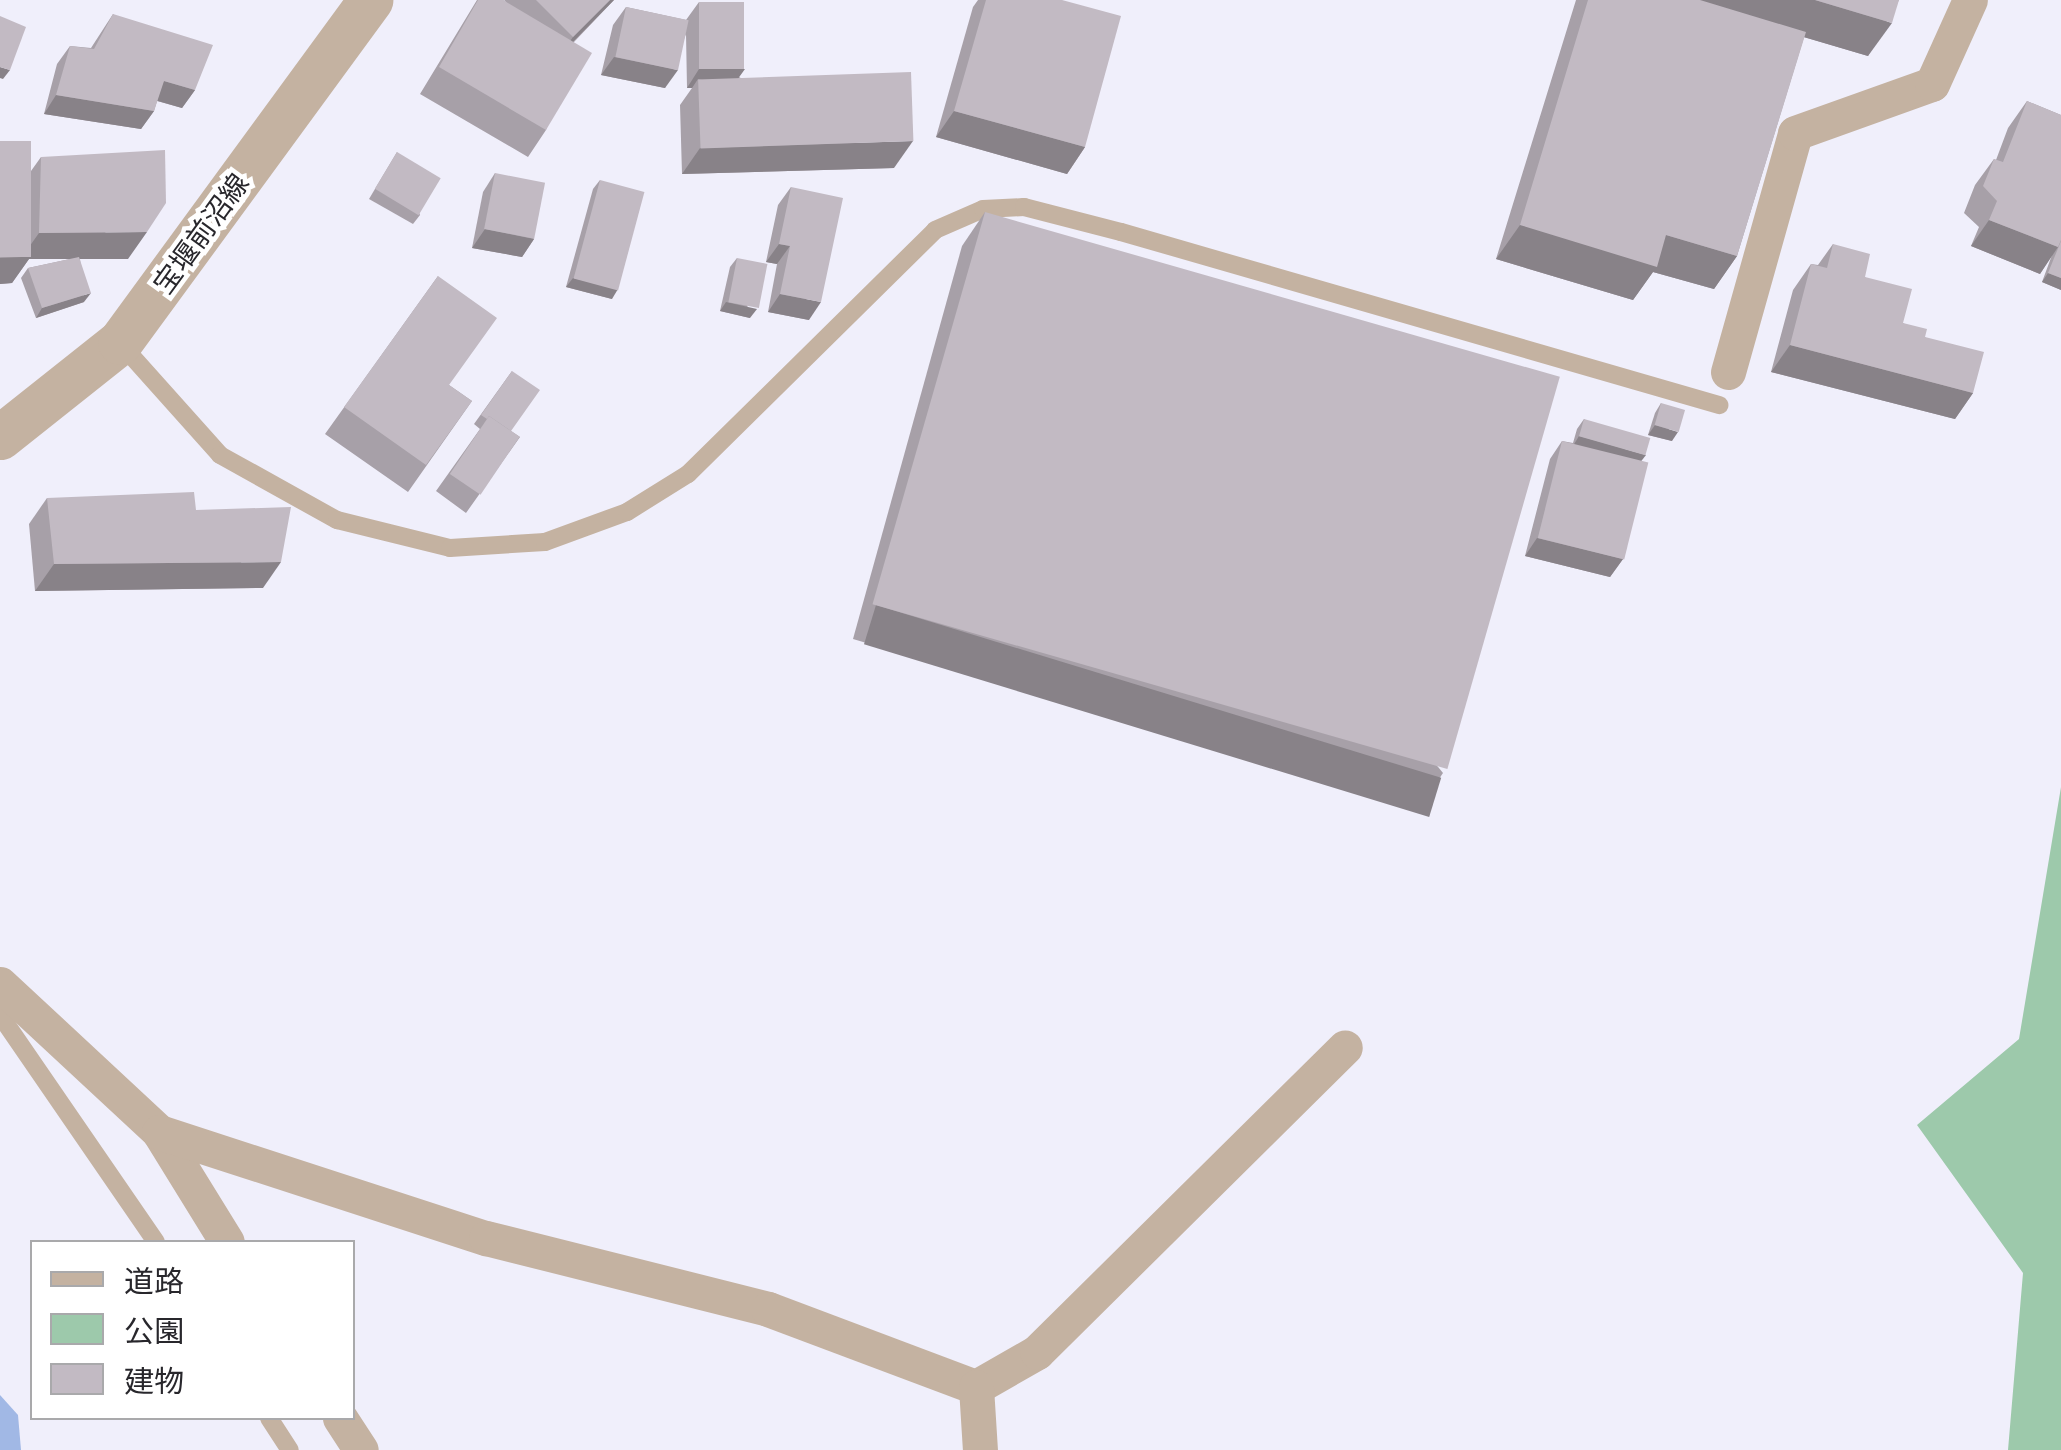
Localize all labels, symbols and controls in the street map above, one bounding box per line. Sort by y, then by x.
street label: 宝堰前沼線 [145,166,255,300]
legend [30,1240,355,1420]
text: 道路 [124,1260,184,1301]
text: 公園 [124,1310,184,1351]
text: 建物 [124,1360,184,1401]

